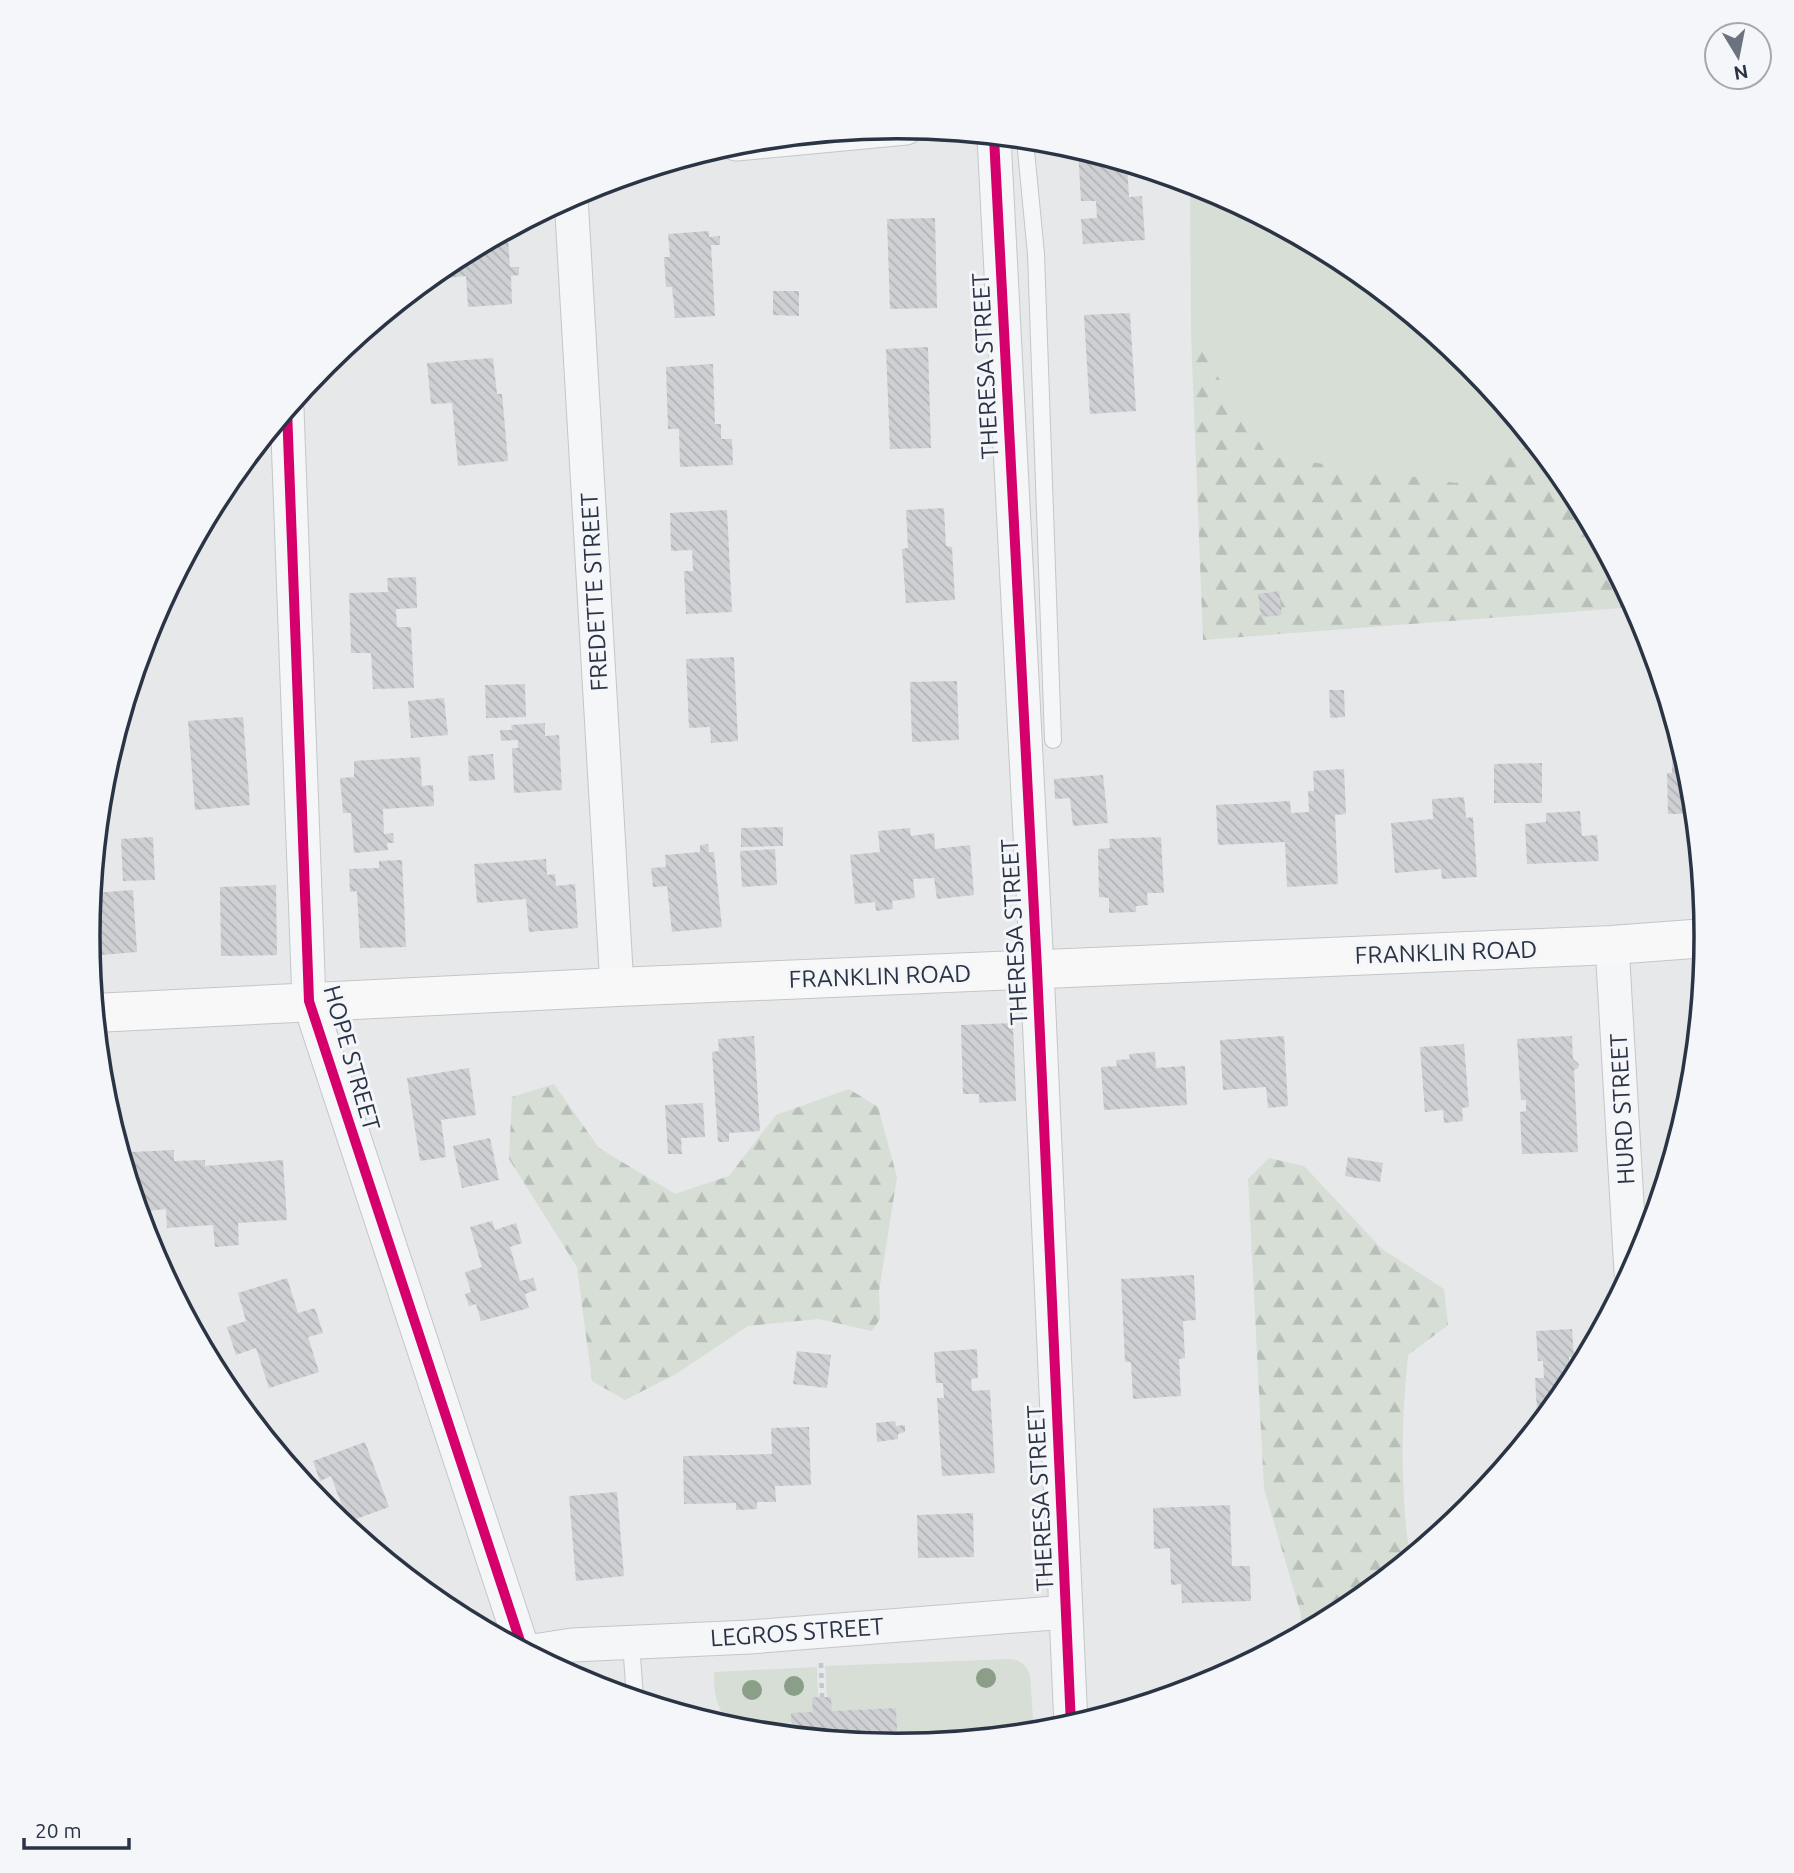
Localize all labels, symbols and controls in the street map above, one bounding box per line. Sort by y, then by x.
north arrow [1703,21,1773,91]
text: N [1732,61,1750,85]
street label: THERESA STREET [967,272,1003,460]
street label: FREDETTE STREET [575,492,613,692]
street label: THERESA STREET [996,838,1032,1026]
street label: FRANKLIN ROAD [1354,935,1538,969]
street label: FRANKLIN ROAD [788,959,972,993]
street label: HOPE STREET [318,982,386,1134]
street label: HURD STREET [1605,1033,1639,1185]
street label: THERESA STREET [1022,1404,1058,1592]
street label: LEGROS STREET [709,1612,885,1652]
scale bar [24,1806,130,1850]
text: 20 m [35,1818,82,1842]

